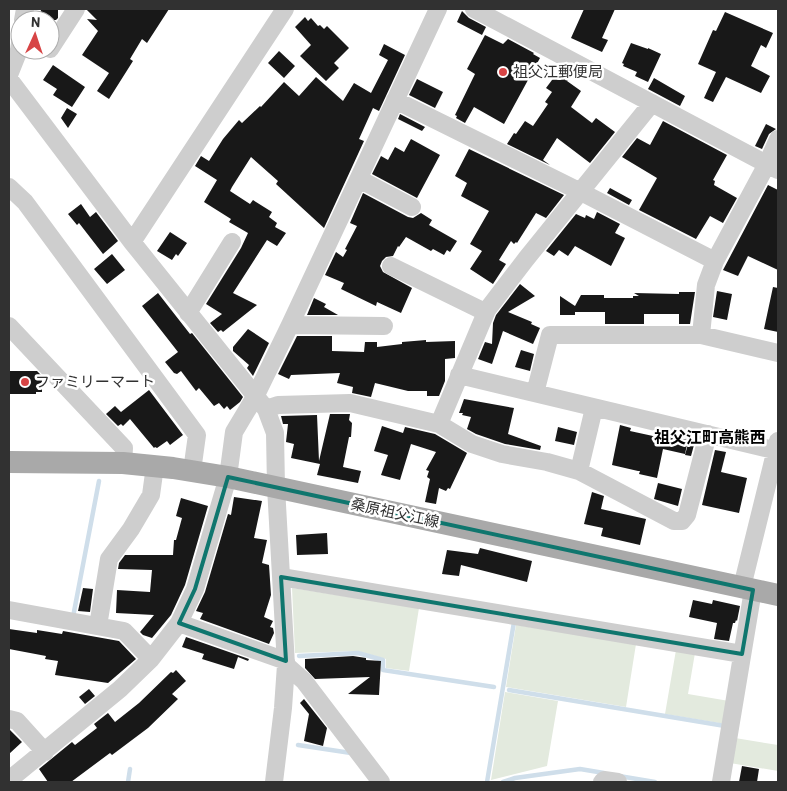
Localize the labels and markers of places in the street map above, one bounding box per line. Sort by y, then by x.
place label: 祖父江郵便局 [513,62,603,80]
marker: 祖父江郵便局 [497,66,509,78]
place label: ファミリーマート [35,372,155,390]
marker: ファミリーマート [19,376,31,388]

